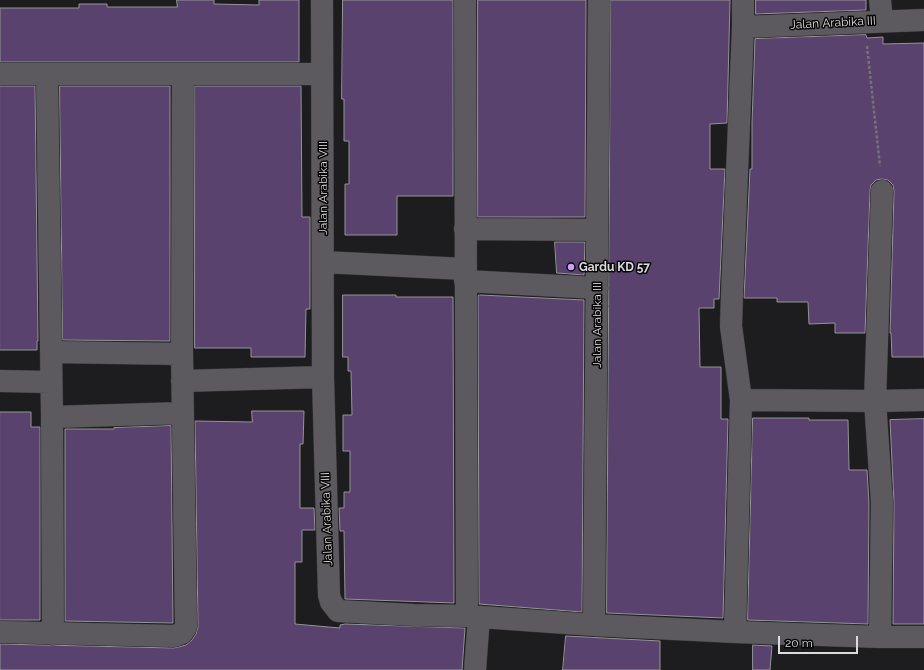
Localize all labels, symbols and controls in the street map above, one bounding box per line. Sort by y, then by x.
street label: Jalan Arabika III [790,14,876,32]
street label: Jalan Arabika VIII [316,141,330,235]
place label: Gardu KD 57 [579,260,650,274]
marker: Gardu KD 57 [566,262,576,272]
street label: Jalan Arabika III [590,282,604,368]
street label: Jalan Arabika VIII [318,472,336,566]
scale bar [780,628,860,654]
text: 20 m [785,636,813,650]

